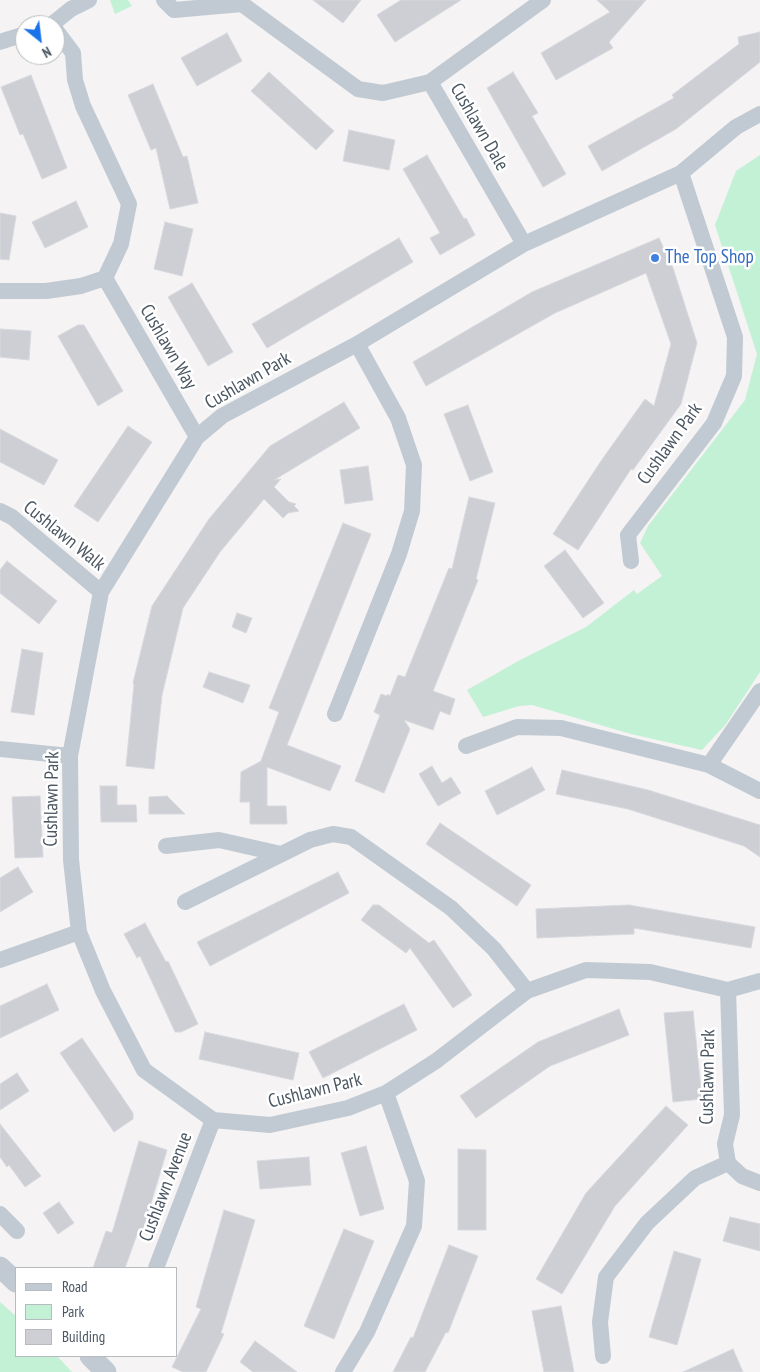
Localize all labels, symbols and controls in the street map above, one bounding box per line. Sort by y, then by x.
north arrow [15,15,65,65]
text: N [39,43,54,62]
street label: Cushlawn Dale [445,79,513,175]
place label: The Top Shop [665,247,754,269]
marker: The Top Shop [649,252,661,264]
street label: Cushlawn Way [135,301,201,393]
street label: Cushlawn Park [201,347,295,415]
street label: Cushlawn Park [633,399,707,489]
street label: Cushlawn Walk [19,496,109,576]
street label: Cushlawn Park [40,751,64,847]
street label: Cushlawn Park [696,1029,720,1125]
street label: Cushlawn Park [266,1068,364,1114]
street label: Cushlawn Avenue [135,1129,197,1245]
legend [15,1267,178,1357]
text: Road [62,1277,88,1296]
text: Park [62,1302,84,1321]
text: Building [62,1327,105,1346]

